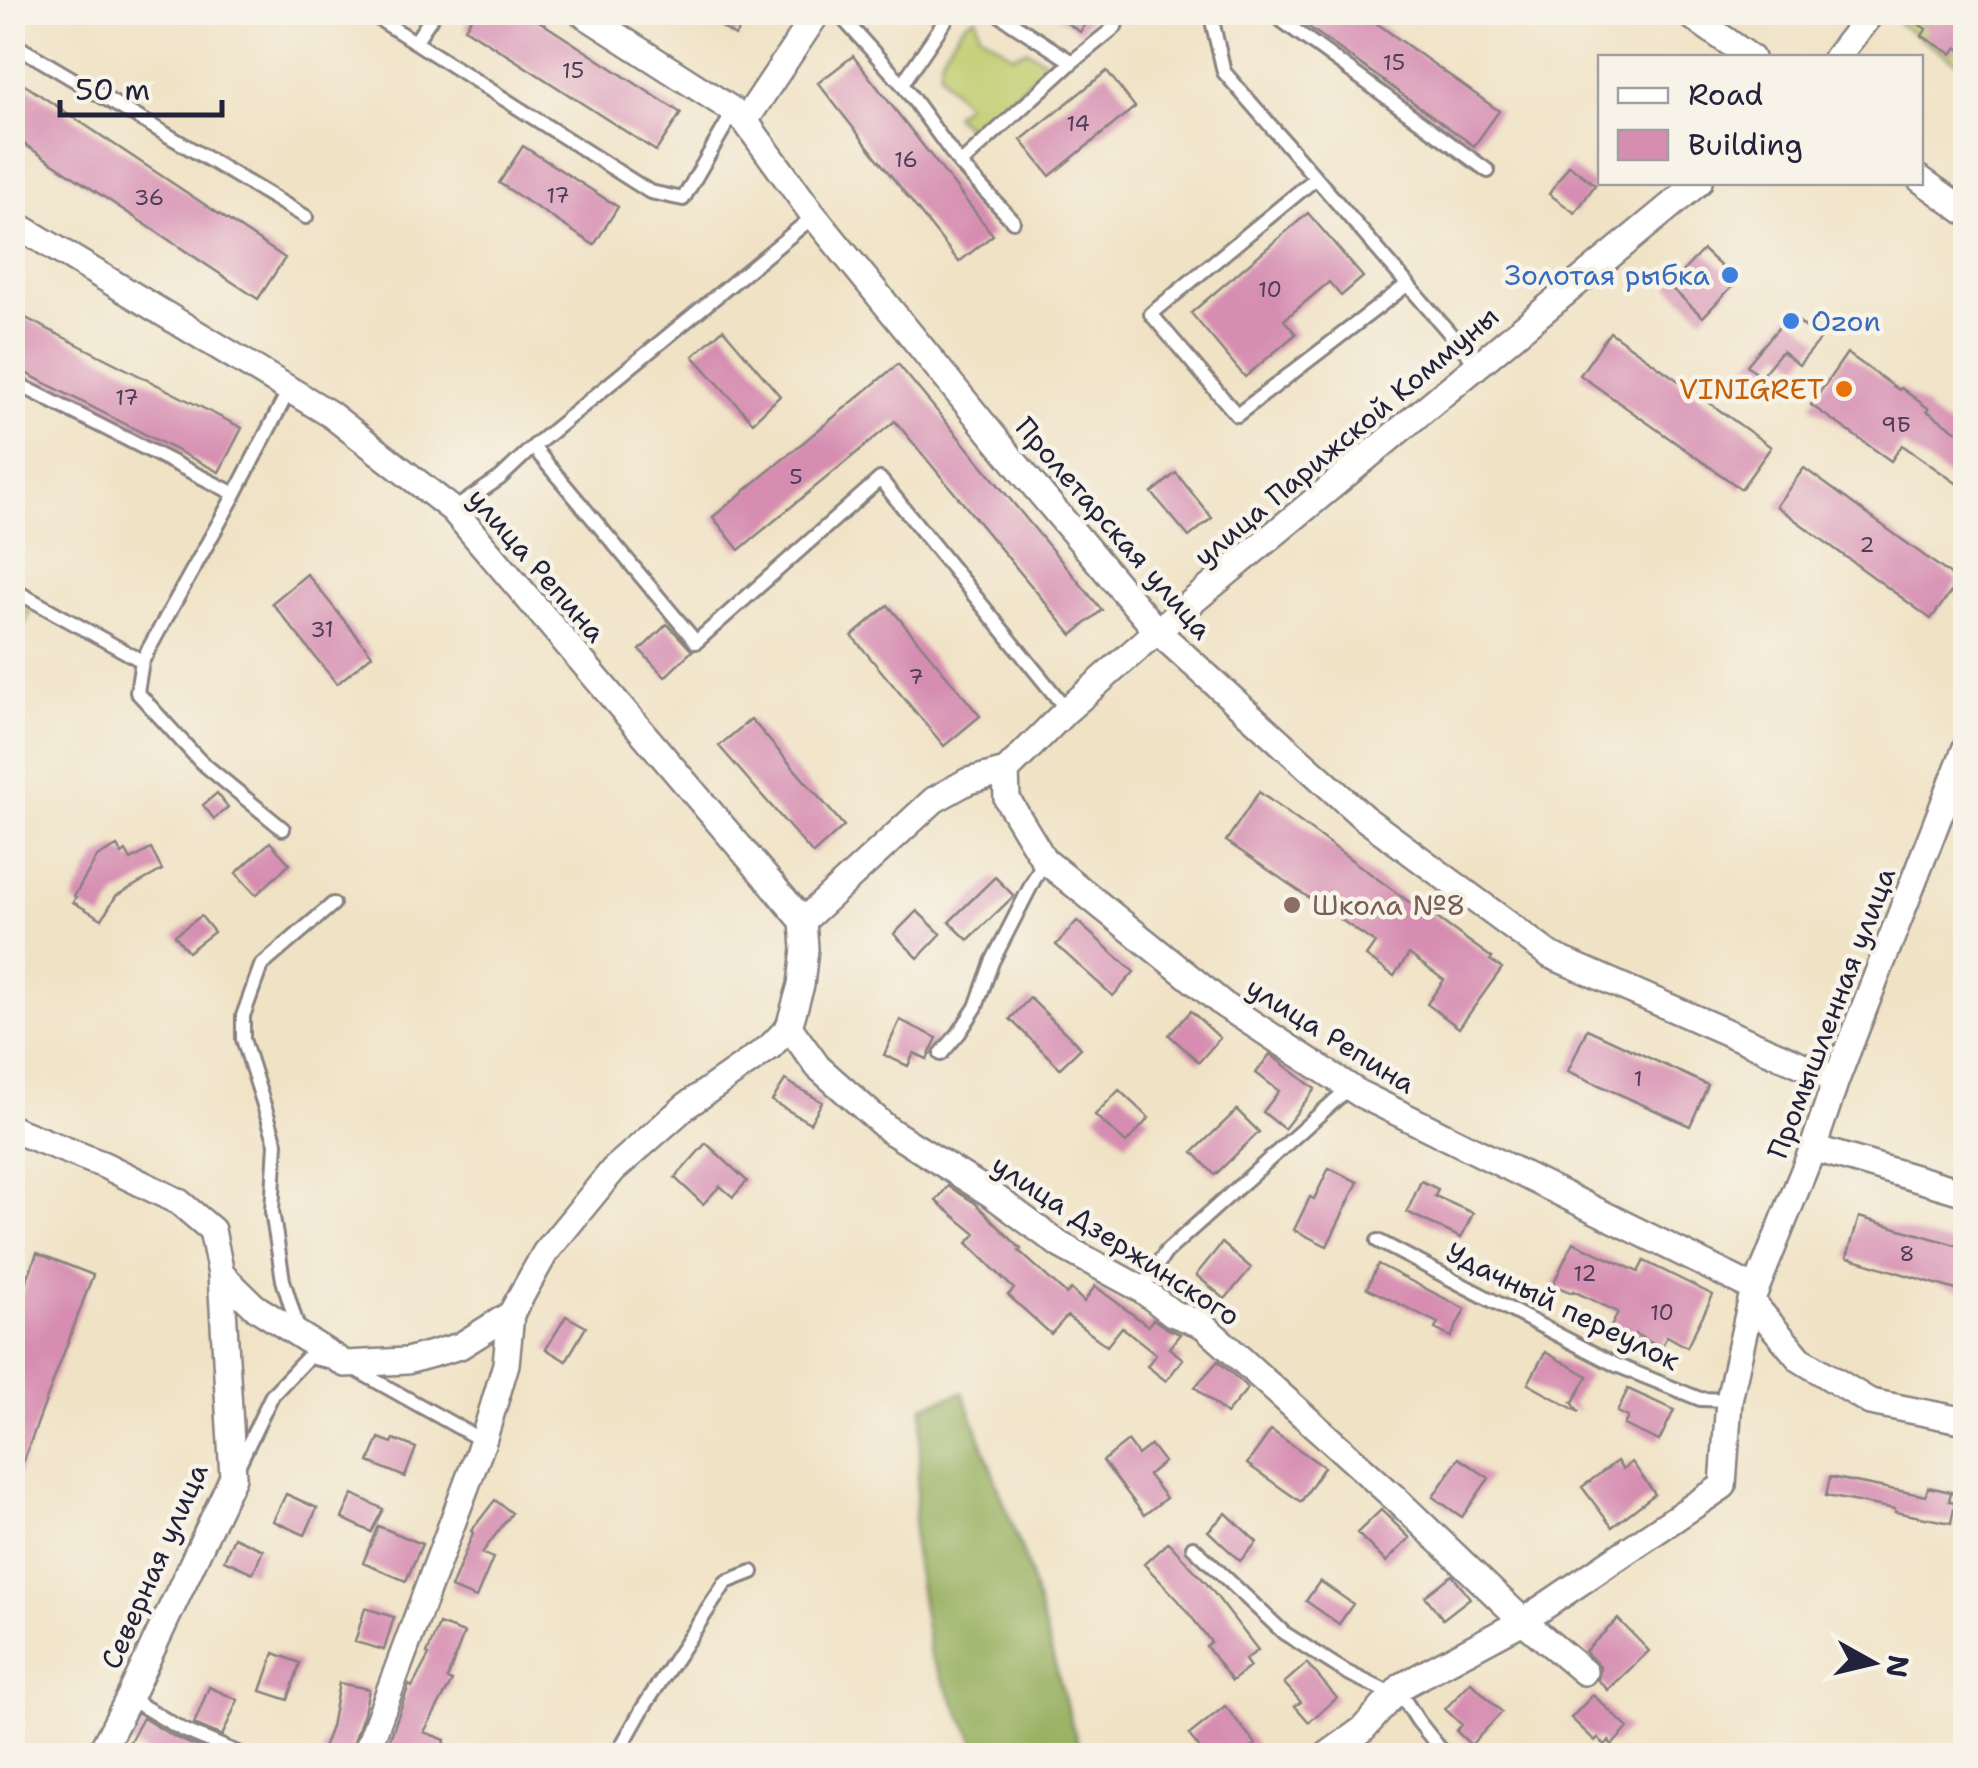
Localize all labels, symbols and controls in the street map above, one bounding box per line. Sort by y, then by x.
house number: 15 [1383,48,1405,77]
scale bar [60,55,222,117]
legend [1598,55,1923,185]
house number: 15 [562,56,584,85]
text: 50 m [75,69,150,110]
text: Road [1688,74,1763,115]
house number: 14 [1066,109,1090,138]
text: Building [1688,124,1803,165]
house number: 16 [894,145,918,174]
house number: 17 [546,181,570,210]
house number: 36 [134,183,164,212]
place label: Золотая рыбка [1504,256,1710,294]
marker: Золотая рыбка [1719,264,1741,286]
house number: 10 [1258,275,1282,304]
street label: улица Парижской Коммуны [1186,297,1506,575]
place label: Ozon [1811,302,1881,340]
marker: Ozon [1780,310,1802,332]
place label: VINIGRET [1679,370,1824,408]
marker: VINIGRET [1833,378,1855,400]
house number: 17 [115,383,139,412]
street label: Пролетарская улица [1007,409,1221,647]
house number: 9Б [1881,410,1911,439]
house number: 5 [789,462,803,491]
street label: улица Репина [459,480,615,650]
house number: 2 [1859,530,1875,559]
house number: 31 [310,615,334,644]
house number: 7 [908,662,924,691]
street label: Промышленная улица [1758,862,1904,1164]
place label: Школа №8 [1312,886,1466,924]
marker: Школа №8 [1281,894,1303,916]
street label: улица Репина [1239,968,1423,1102]
house number: 1 [1633,1064,1643,1093]
street label: улица Дзержинского [985,1145,1247,1335]
street label: Удачный переулок [1440,1233,1686,1379]
house number: 8 [1899,1239,1915,1268]
house number: 12 [1573,1259,1597,1288]
house number: 10 [1650,1298,1674,1327]
street label: Северная улица [92,1457,216,1675]
north arrow [1823,1613,1923,1713]
text: N [1877,1653,1918,1680]

